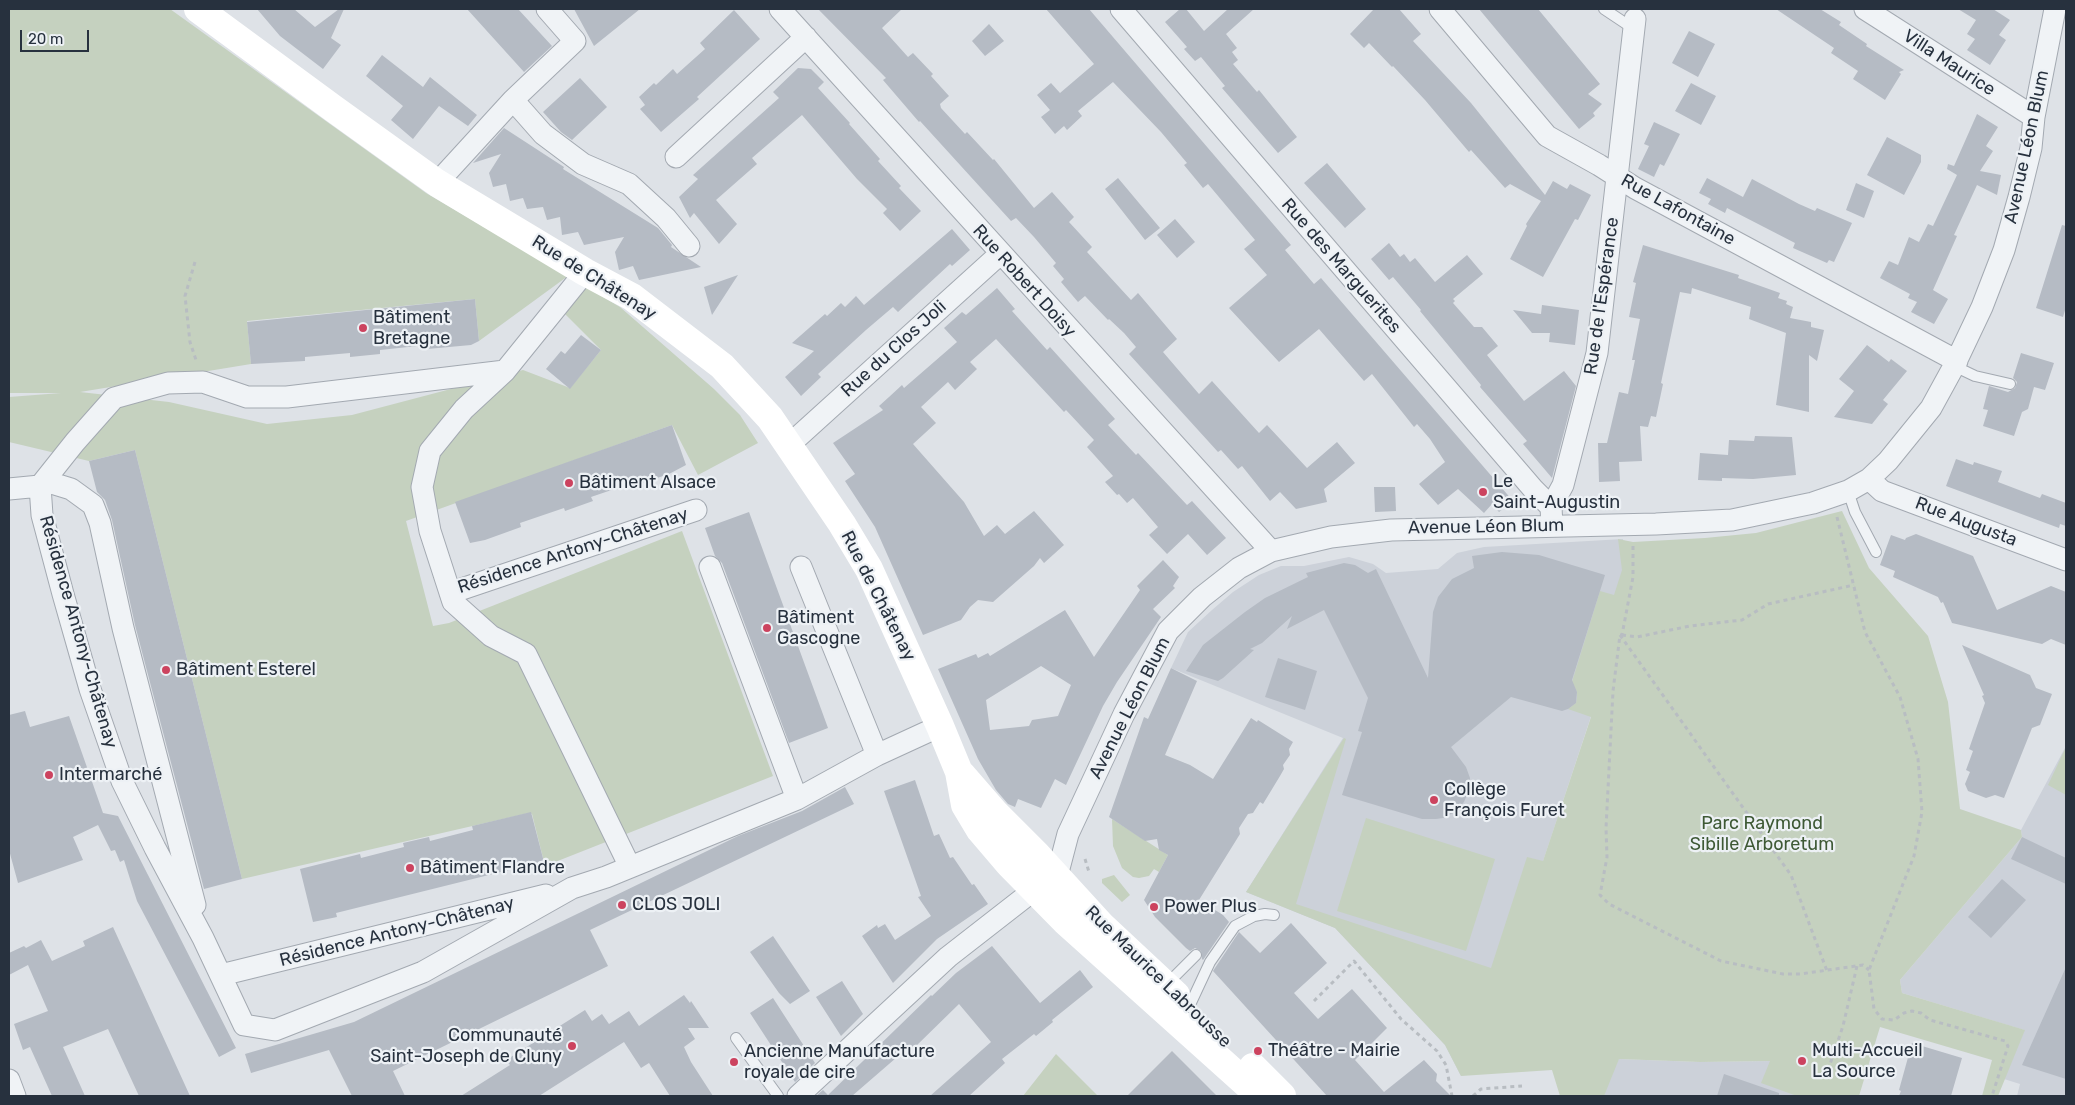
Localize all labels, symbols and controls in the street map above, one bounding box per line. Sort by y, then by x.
scale bar [22,20,91,52]
street label: Villa Maurice [1899,25,1999,101]
text: 20 m [28,30,63,48]
street label: Avenue Léon Blum [2000,68,2054,226]
street label: Rue Lafontaine [1617,170,1739,250]
street label: Rue des Marguerites [1277,194,1405,338]
street label: Rue de l'Espérance [1580,216,1624,376]
street label: Rue Robert Doisy [968,220,1080,342]
street label: Rue de Châtenay [528,231,660,325]
street label: Rue du Clos Joli [837,296,951,402]
place label: Bâtiment Bretagne [373,307,450,350]
marker: Bâtiment Bretagne [357,322,369,334]
place label: Le Saint-Augustin [1493,471,1620,514]
place label: Bâtiment Alsace [579,472,716,494]
marker: Bâtiment Alsace [563,477,575,489]
marker: Le Saint-Augustin [1477,486,1489,498]
street label: Rue Augusta [1912,493,2020,551]
street label: Résidence Antony-Châtenay [455,503,691,599]
street label: Résidence Antony-Châtenay [34,513,122,751]
street label: Avenue Léon Blum [1408,515,1564,539]
street label: Rue de Châtenay [836,527,920,665]
place label: Bâtiment Gascogne [777,607,860,650]
marker: Bâtiment Gascogne [761,622,773,634]
street label: Avenue Léon Blum [1085,633,1175,783]
place label: Bâtiment Esterel [176,659,316,681]
marker: Bâtiment Esterel [160,664,172,676]
place label: Intermarché [59,764,162,786]
marker: Intermarché [43,769,55,781]
place label: Collège François Furet [1444,779,1565,822]
marker: Collège François Furet [1428,794,1440,806]
park label: Parc Raymond Sibille Arboretum [1690,813,1834,856]
place label: Bâtiment Flandre [420,857,565,879]
marker: Bâtiment Flandre [404,862,416,874]
street label: Résidence Antony-Châtenay [277,892,517,972]
place label: CLOS JOLI [632,894,720,916]
place label: Power Plus [1164,896,1257,918]
marker: CLOS JOLI [616,899,628,911]
marker: Power Plus [1148,901,1160,913]
street label: Rue Maurice Labrousse [1080,902,1236,1052]
place label: Communauté Saint-Joseph de Cluny [370,1025,562,1068]
marker: Communauté Saint-Joseph de Cluny [566,1040,578,1052]
place label: Théâtre - Mairie [1268,1040,1400,1062]
place label: Multi-Accueil La Source [1812,1040,1923,1082]
place label: Ancienne Manufacture royale de cire [744,1041,935,1084]
marker: Théâtre - Mairie [1252,1045,1264,1057]
marker: Multi-Accueil La Source [1796,1055,1808,1067]
marker: Ancienne Manufacture royale de cire [728,1056,740,1068]

